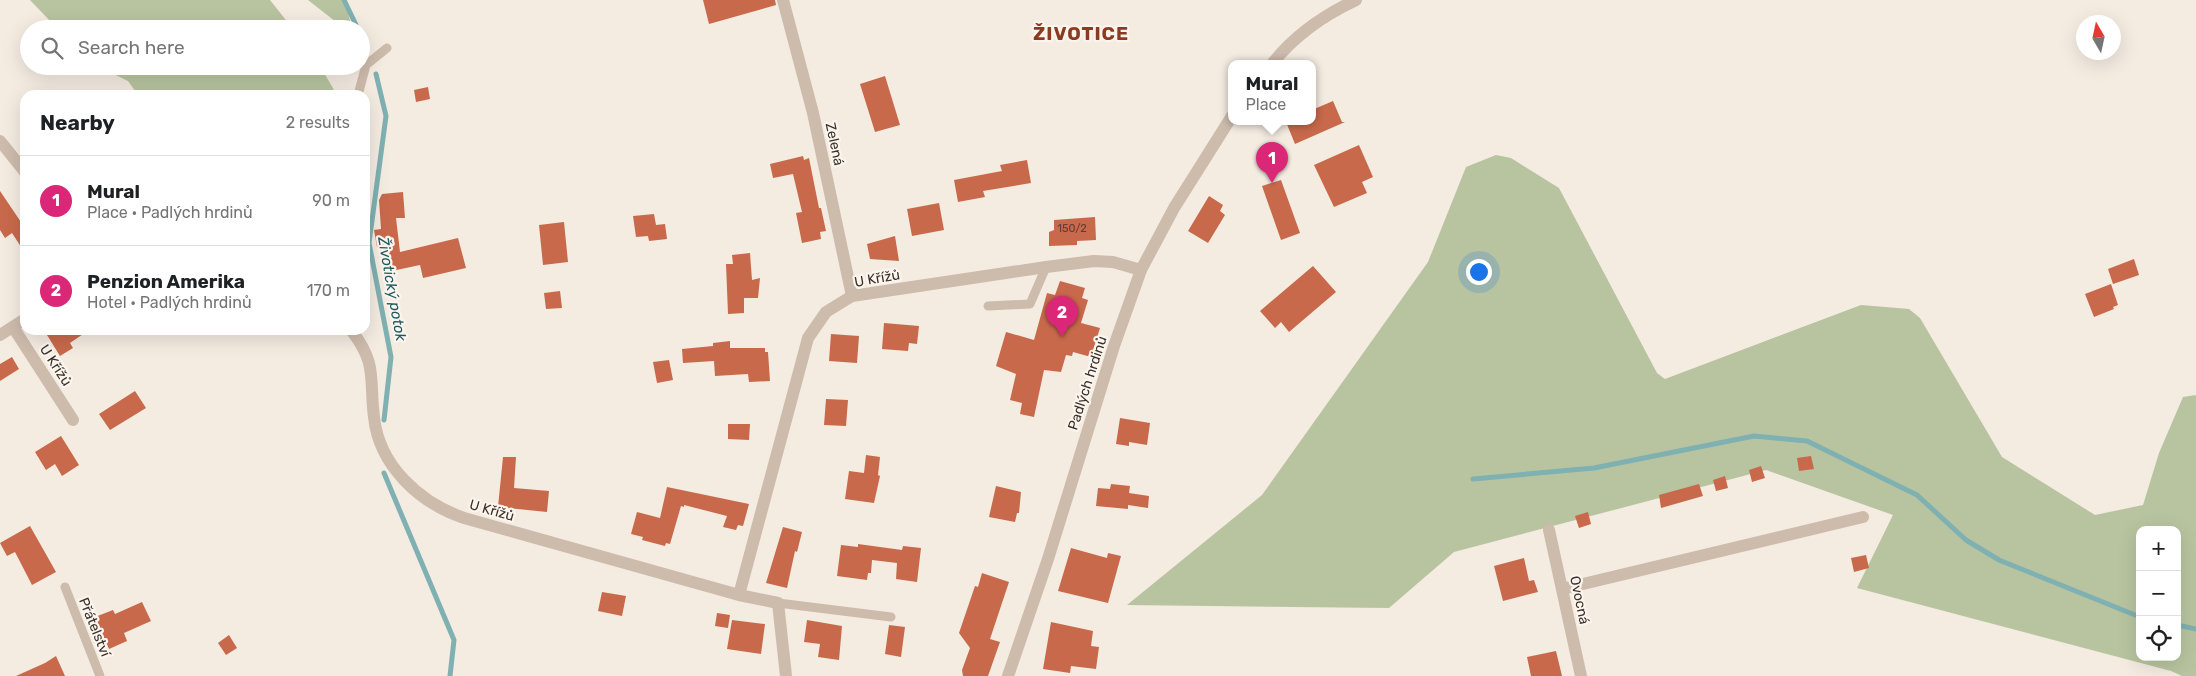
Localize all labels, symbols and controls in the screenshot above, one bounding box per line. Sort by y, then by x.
north arrow [2076,15,2121,60]
search box [20,20,370,75]
district label: ŽIVOTICE [1033,22,1129,45]
icon: search [38,34,66,62]
text: Search here [78,36,185,59]
popup [1228,60,1316,125]
text: Mural [1245,72,1299,95]
text: Place [1245,95,1286,114]
text: Nearby [40,110,115,135]
text: 2 results [286,113,350,132]
street label: Zelená [822,121,847,167]
pin: 1 [1256,142,1288,183]
text: Mural [87,180,140,203]
text: 1 [52,191,60,210]
text: 90 m [312,191,350,210]
text: Place · Padlých hrdinů [87,203,253,222]
house number: 150/2 [1057,222,1087,235]
water label: Životický potok [374,234,410,343]
your location [1466,259,1492,285]
street label: U Křížů [853,266,901,291]
text: Penzion Amerika [87,270,245,293]
text: 2 [51,281,61,300]
text: 170 m [307,281,350,300]
text: Hotel · Padlých hrdinů [87,293,252,312]
pin: 2 [1046,296,1078,337]
street label: Padlých hrdinů [1064,334,1111,432]
street label: U Křížů [36,341,75,389]
street label: U Křížů [467,496,516,525]
map controls [2136,526,2181,661]
button: + [2136,526,2181,571]
button: − [2136,571,2181,616]
street label: Ovocná [1566,574,1593,626]
street label: Přátelství [75,595,114,660]
button: locate [2136,616,2181,661]

